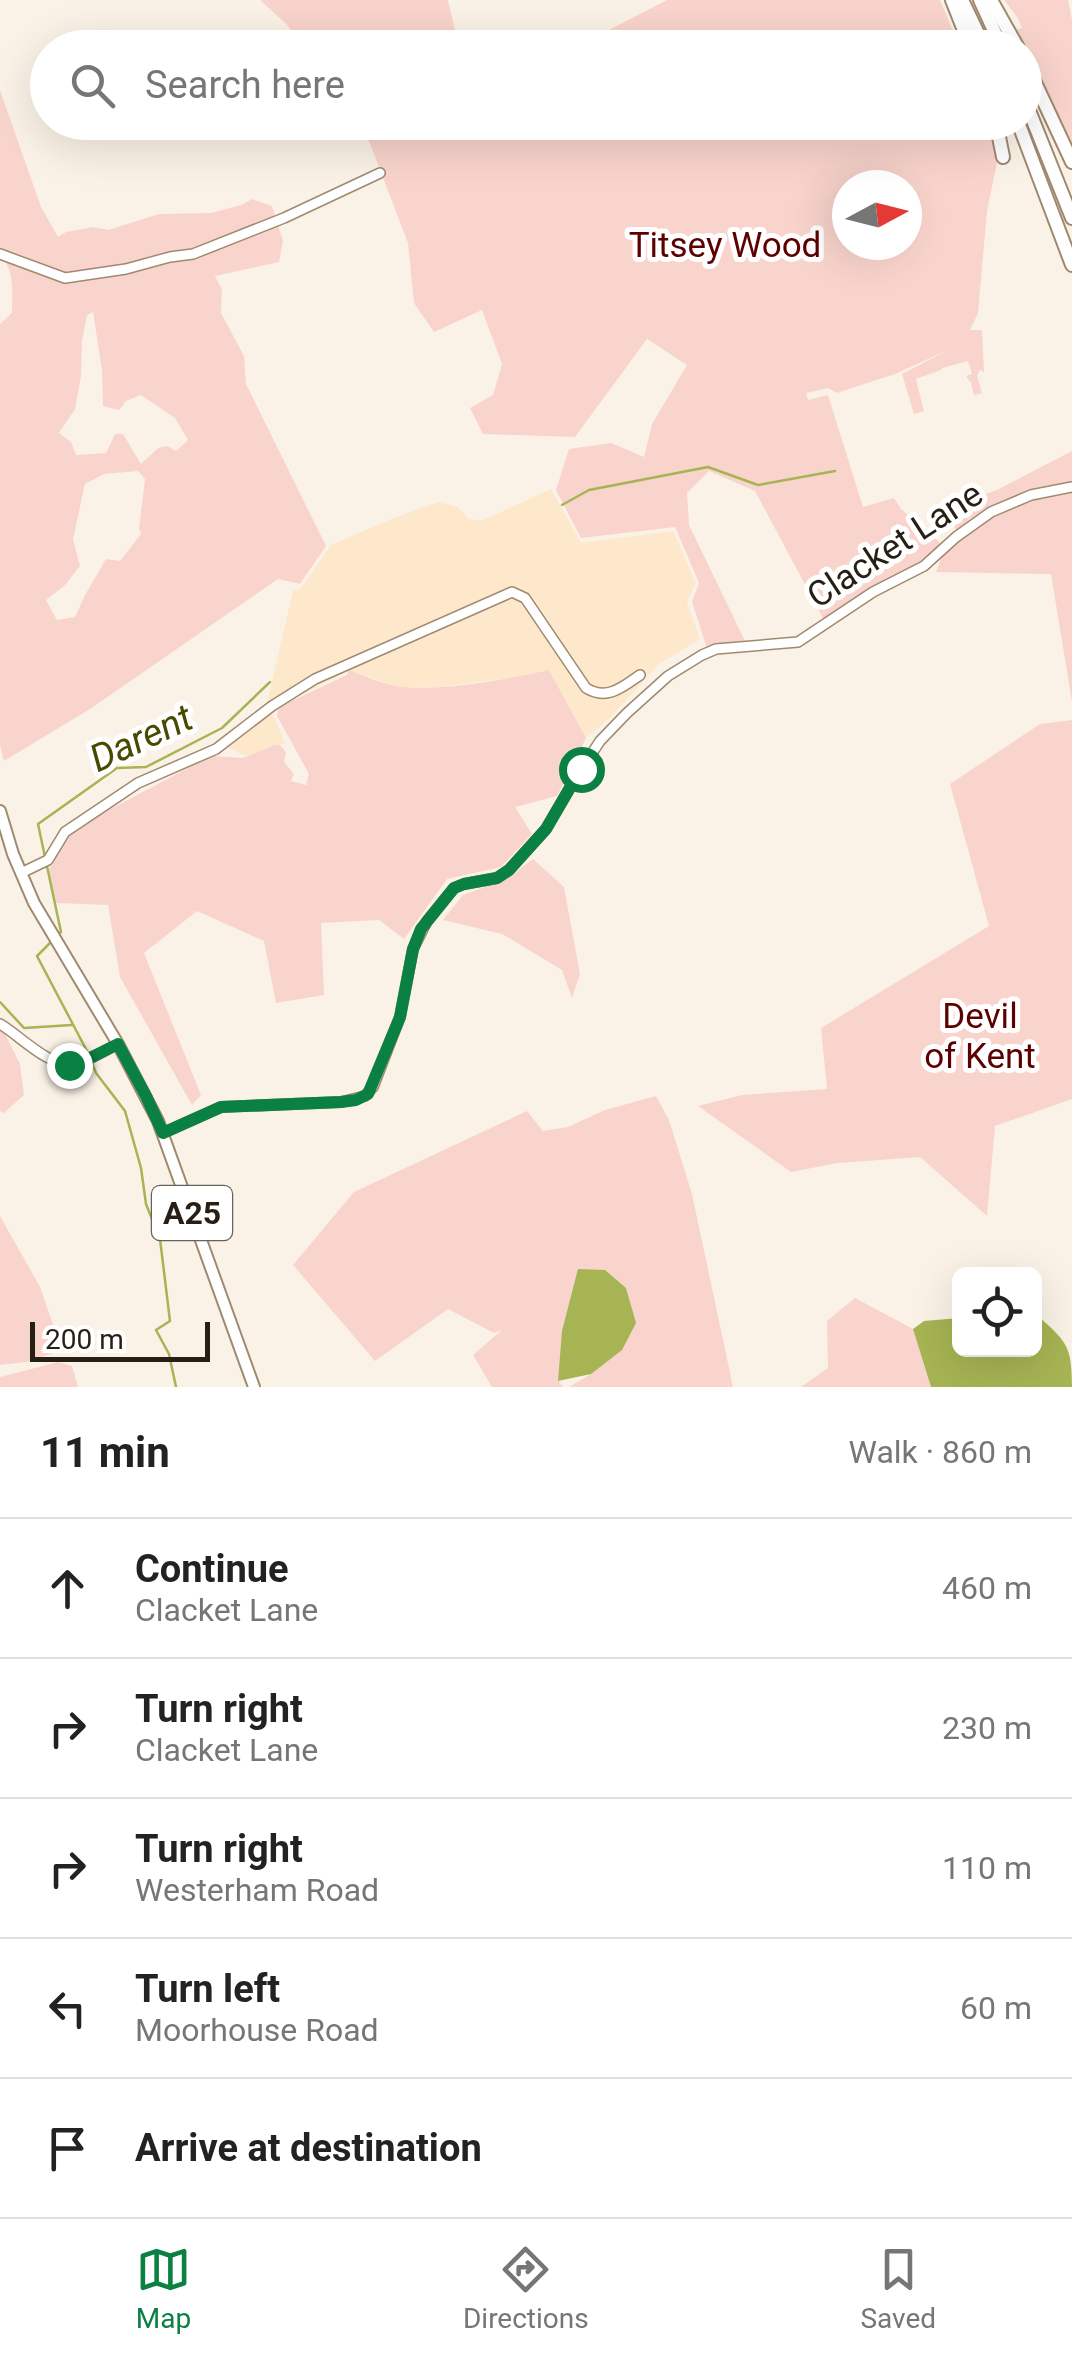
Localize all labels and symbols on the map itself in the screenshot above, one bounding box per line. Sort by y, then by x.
north arrow [832,170,922,260]
park label: Titsey Wood [629,225,821,266]
street label: Clacket Lane [800,473,990,617]
water label: Darent [83,695,200,781]
route start [559,747,605,793]
park label: Devil of Kent [924,996,1036,1077]
route end [47,1043,93,1089]
road number: A25 [152,1186,232,1240]
scale bar [30,1317,210,1362]

